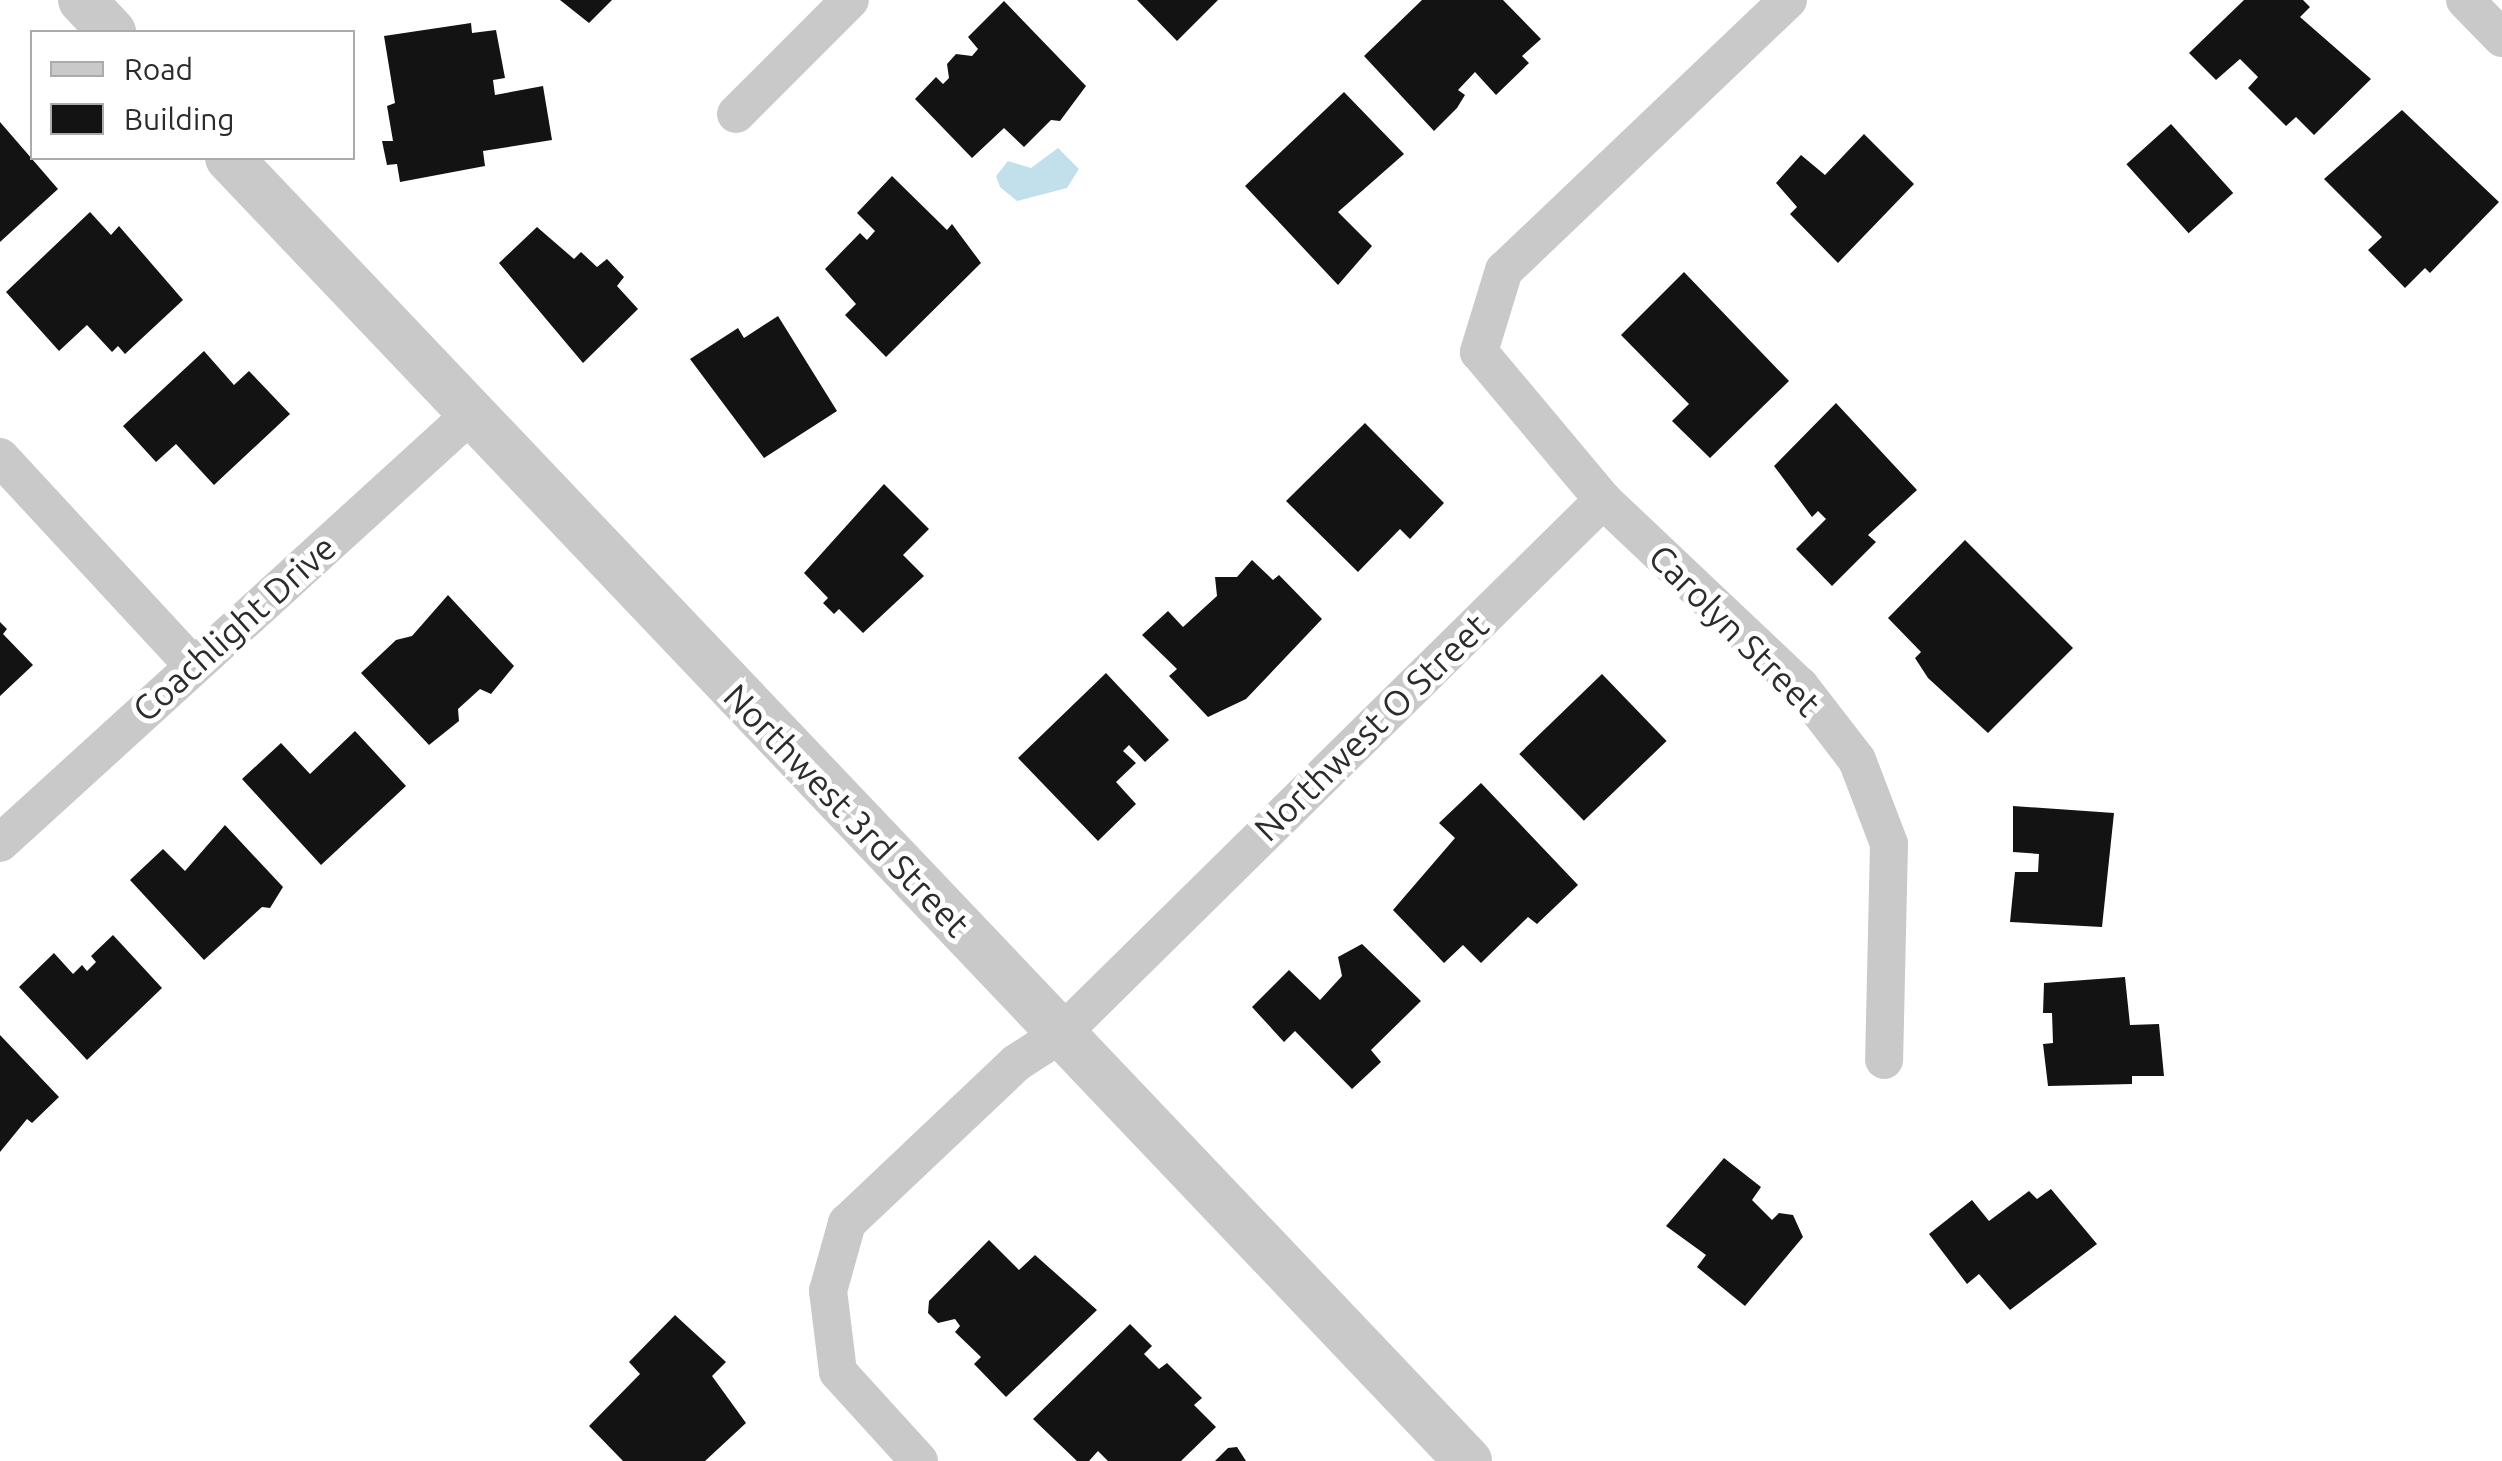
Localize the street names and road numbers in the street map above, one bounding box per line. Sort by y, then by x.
street label: Coachlight Drive [124,526,344,730]
street label: Carolyn Street [1641,536,1829,724]
street label: Northwest O Street [1245,605,1497,849]
street label: Northwest 3rd Street [716,675,978,945]

